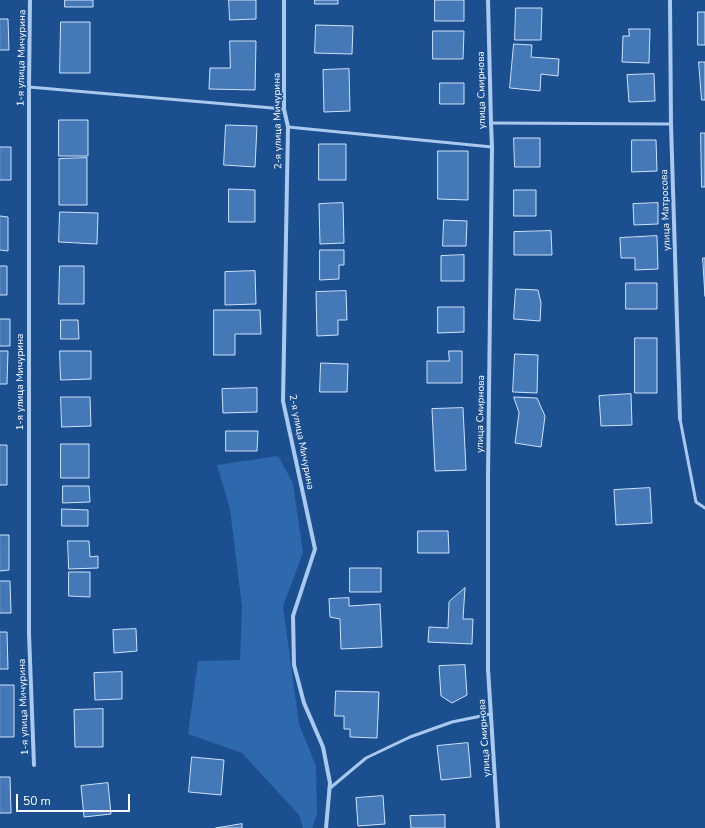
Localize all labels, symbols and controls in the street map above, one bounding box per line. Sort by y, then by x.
street label: 1-я улица Мичурина [15,9,29,107]
street label: улица Смирнова [475,51,489,129]
street label: 2-я улица Мичурина [271,72,285,170]
street label: улица Матросова [659,169,673,251]
street label: 1-я улица Мичурина [15,334,27,430]
street label: улица Смирнова [474,375,488,453]
street label: 2-я улица Мичурина [286,393,316,491]
street label: 1-я улица Мичурина [16,658,32,756]
street label: улица Смирнова [476,699,494,777]
scale bar [18,786,132,812]
text: 50 m [23,793,51,809]

